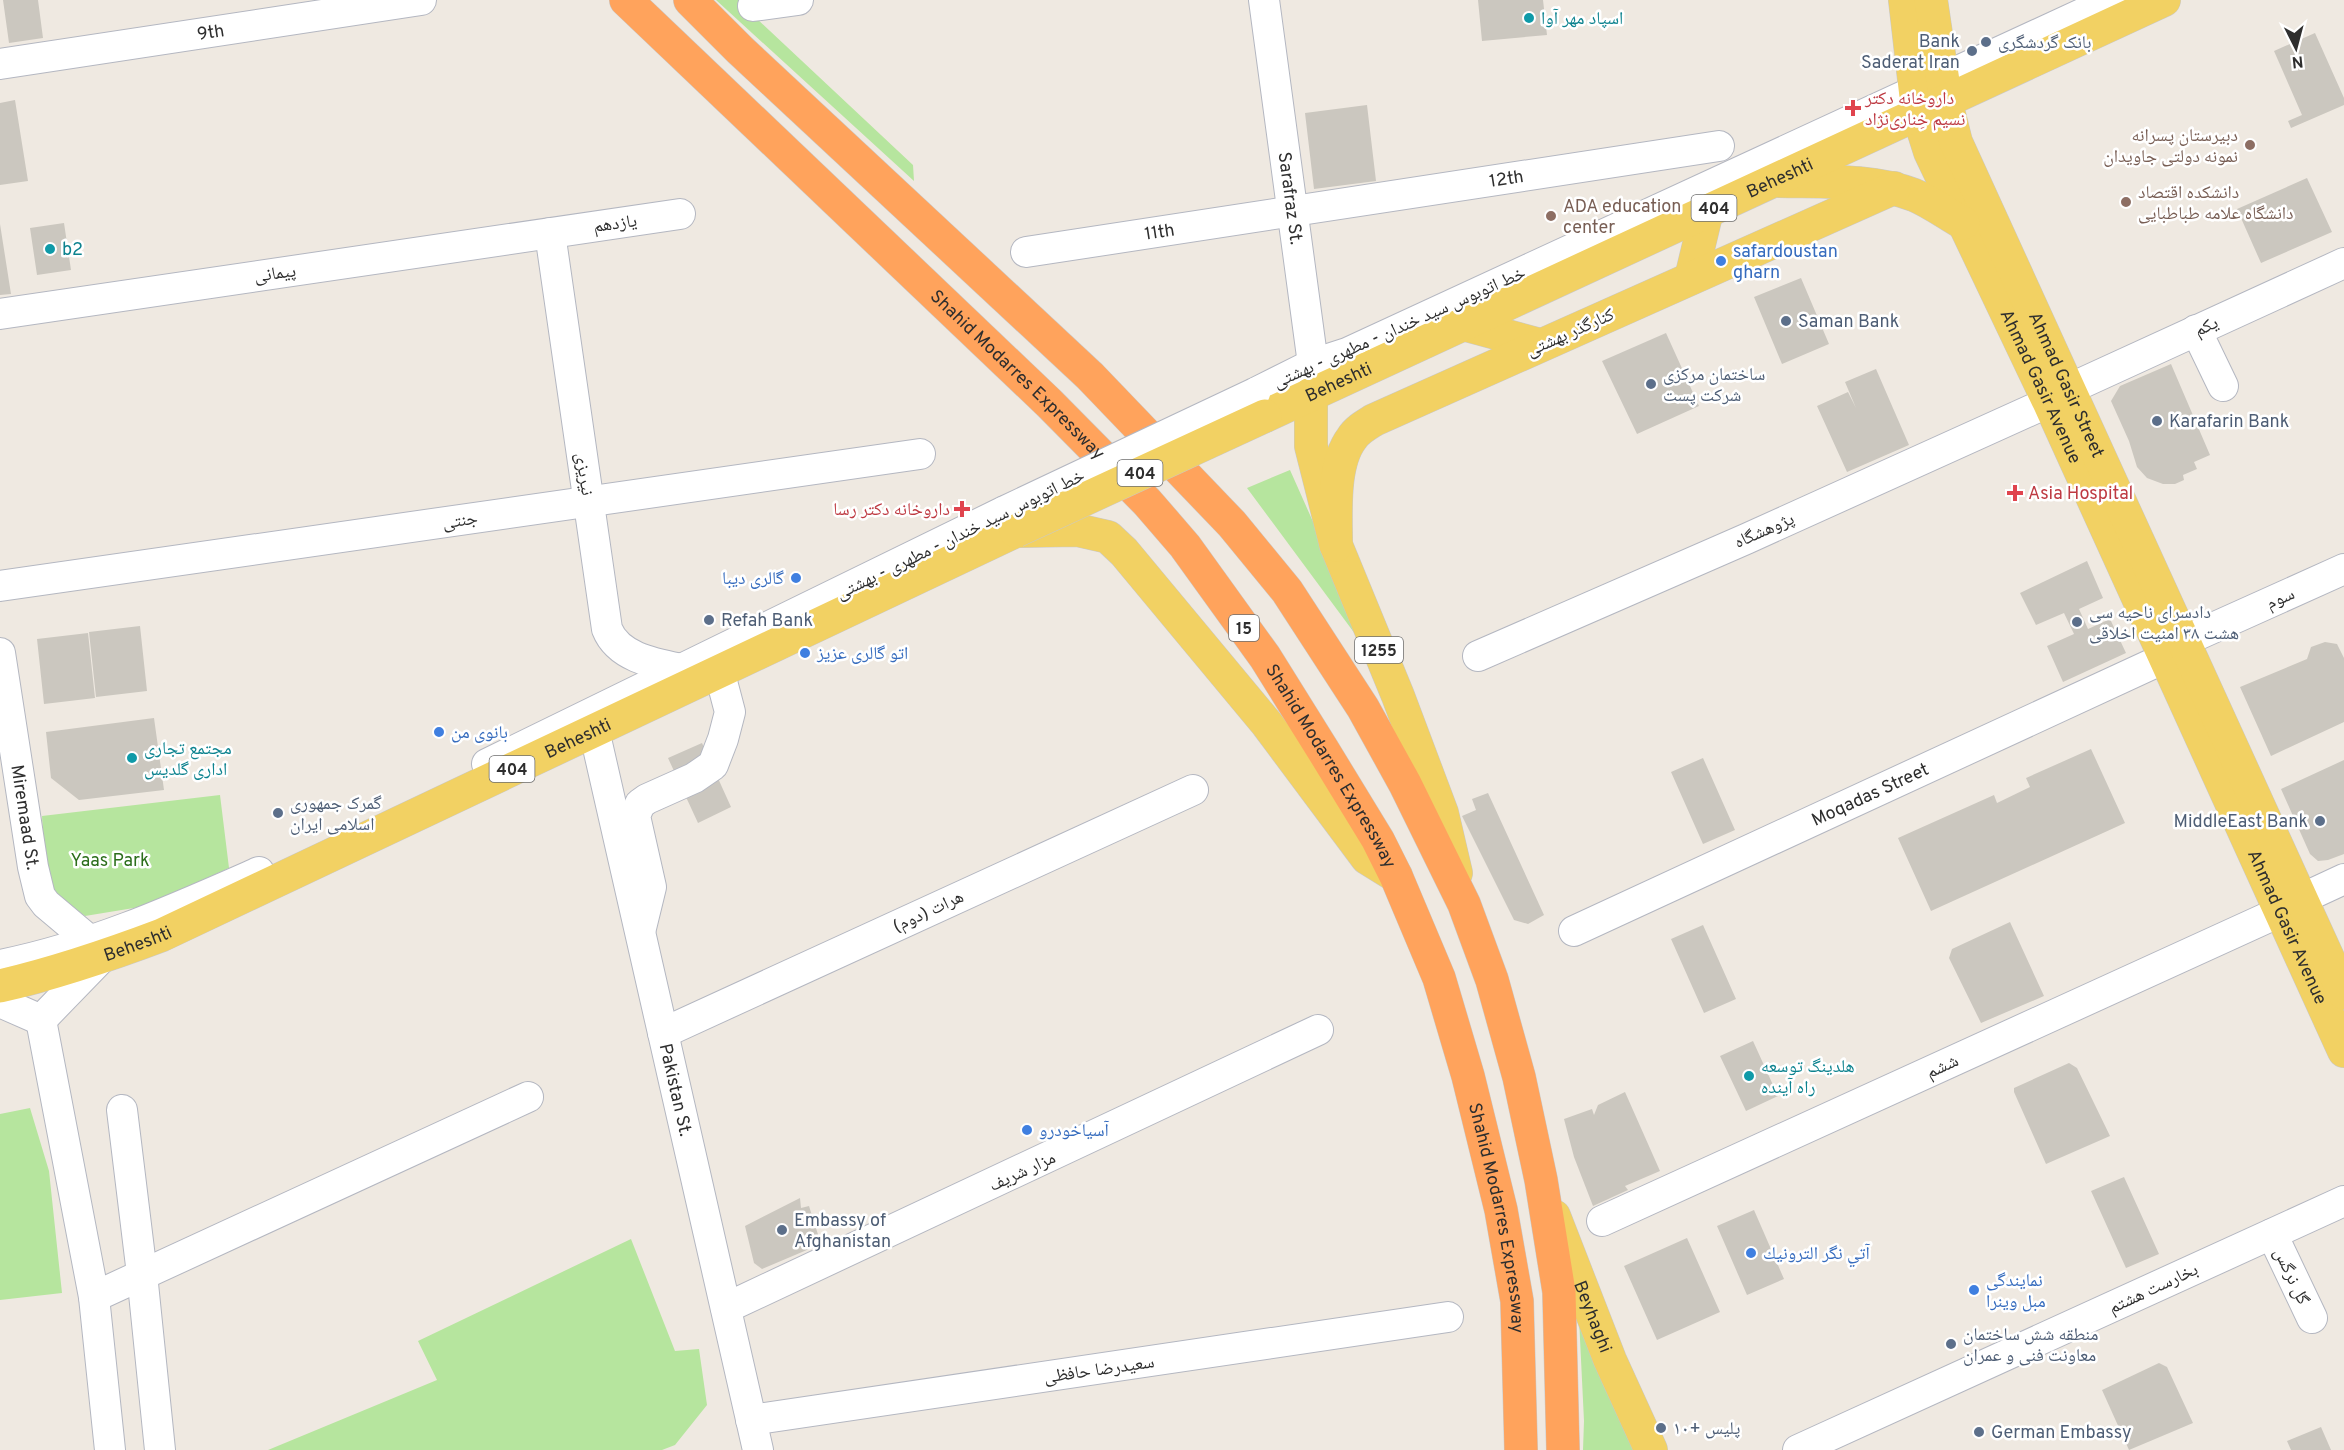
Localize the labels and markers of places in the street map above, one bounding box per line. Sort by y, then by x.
place label: اسپاد مهر آوا [1541,8,1623,31]
marker: اسپاد مهر آوا [1522,11,1536,25]
place label: Bank Saderat Iran [1861,31,1960,75]
place label: بانک گردشگری [1998,32,2091,55]
marker: بانک گردشگری [1979,35,1993,49]
marker: Bank Saderat Iran [1965,44,1979,58]
place label: داروخانه دکتر نسیم خِناری‌نژاد [1864,88,1965,132]
marker: داروخانه دکتر نسیم خِناری‌نژاد [1846,101,1860,115]
place label: دبيرستان پسرانه نمونه دولتی جاويدان [2103,125,2238,169]
marker: دبيرستان پسرانه نمونه دولتی جاويدان [2243,138,2257,152]
place label: دانشکده اقتصاد دانشگاه علامه طباطبایی [2138,182,2294,226]
marker: دانشکده اقتصاد دانشگاه علامه طباطبایی [2119,195,2133,209]
place label: ADA education center [1563,196,1681,240]
marker: ADA education center [1544,209,1558,223]
place label: b2 [62,239,83,262]
place label: safardoustan gharn [1733,241,1838,285]
marker: b2 [43,242,57,256]
marker: safardoustan gharn [1714,254,1728,268]
place label: Saman Bank [1798,311,1899,334]
marker: Saman Bank [1779,314,1793,328]
place label: ساختمان مرکزی شرکت پست [1663,364,1765,408]
marker: ساختمان مرکزی شرکت پست [1644,377,1658,391]
place label: Karafarin Bank [2169,411,2289,434]
marker: Karafarin Bank [2150,414,2164,428]
place label: Asia Hospital [2028,483,2133,506]
marker: Asia Hospital [2006,484,2024,502]
place label: داروخانه دکتر رسا [833,499,950,522]
marker: داروخانه دکتر رسا [955,502,969,516]
place label: گالری دیبا [722,568,785,591]
marker: گالری دیبا [789,571,803,585]
place label: دادسرای ناحیه سی هشت ۳۸ امنیت اخلاقی [2089,602,2239,646]
place label: Refah Bank [721,610,813,633]
marker: Refah Bank [702,613,716,627]
marker: دادسرای ناحیه سی هشت ۳۸ امنیت اخلاقی [2070,615,2084,629]
place label: اتو گالری عزیز [816,643,908,666]
marker: اتو گالری عزیز [798,646,812,660]
place label: بانوی من [451,722,508,745]
marker: بانوی من [432,725,446,739]
place label: مجتمع تجاری اداری گلدیس [144,738,232,782]
marker: مجتمع تجاری اداری گلدیس [125,751,139,765]
place label: گمرک جمهوری اسلامی ایران [290,793,382,837]
marker: گمرک جمهوری اسلامی ایران [271,806,285,820]
place label: MiddleEast Bank [2174,811,2308,834]
marker: MiddleEast Bank [2313,814,2327,828]
place label: هلدینگ توسعه راه آینده [1761,1056,1855,1100]
marker: هلدینگ توسعه راه آینده [1742,1069,1756,1083]
place label: آسیاخودرو [1039,1120,1109,1143]
marker: آسیاخودرو [1020,1123,1034,1137]
place label: Embassy of Afghanistan [794,1210,891,1254]
marker: Embassy of Afghanistan [775,1223,789,1237]
place label: آتي نگر الترونيك [1763,1243,1870,1268]
marker: آتي نگر الترونيك [1744,1246,1758,1260]
place label: نمایندگی مبل وینرا [1986,1270,2046,1314]
marker: نمایندگی مبل وینرا [1967,1283,1981,1297]
place label: منطقه شش ساختمان معاونت فنی و عمران [1963,1324,2098,1368]
marker: منطقه شش ساختمان معاونت فنی و عمران [1944,1337,1958,1351]
place label: پلیس +۱٠ [1673,1418,1740,1441]
marker: پلیس +۱٠ [1654,1421,1668,1435]
place label: German Embassy [1991,1422,2131,1445]
marker: German Embassy [1972,1425,1986,1439]

